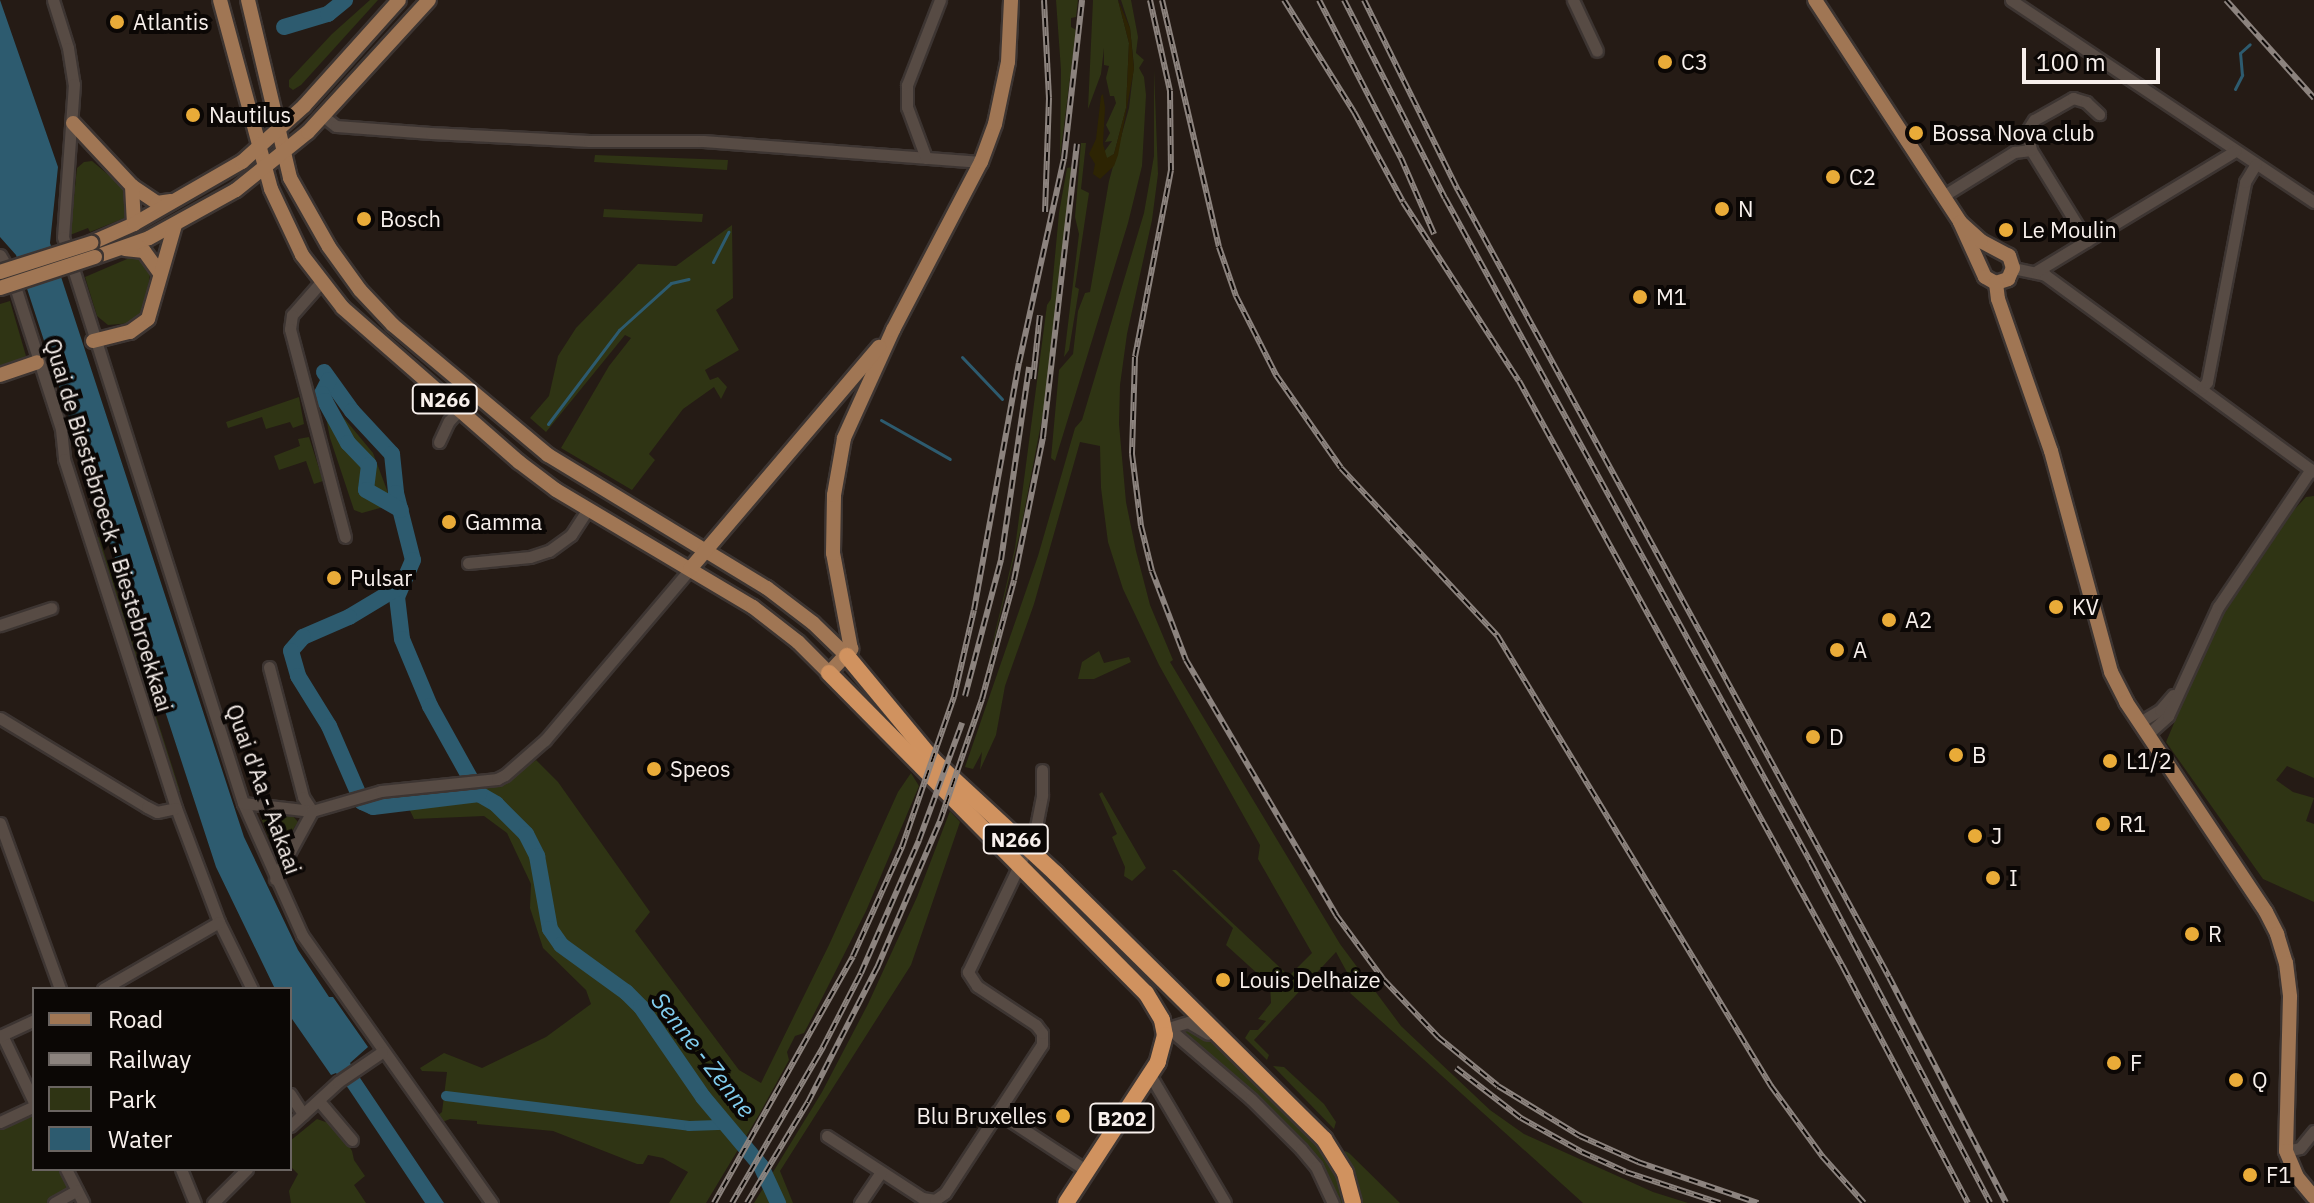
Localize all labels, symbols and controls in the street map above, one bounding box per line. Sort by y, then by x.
place label: Atlantis [133,9,209,35]
marker: Atlantis [108,13,126,31]
scale bar [2026,32,2164,82]
text: 100 m [2036,46,2106,78]
place label: C3 [1681,49,1708,75]
marker: C3 [1656,53,1674,71]
place label: Nautilus [209,102,291,128]
marker: Nautilus [184,106,202,124]
place label: Bossa Nova club [1932,120,2094,146]
marker: Bossa Nova club [1907,124,1925,142]
place label: C2 [1849,164,1876,190]
marker: C2 [1824,168,1842,186]
place label: N [1738,196,1754,222]
marker: N [1713,200,1731,218]
place label: Bosch [380,206,441,232]
marker: Bosch [355,210,373,228]
place label: Le Moulin [2022,217,2117,243]
marker: Le Moulin [1997,221,2015,239]
place label: M1 [1656,284,1687,310]
marker: M1 [1631,288,1649,306]
street label: Quai de Biestebroeck - Biestebroekkaai [39,335,179,715]
road number: N266 [411,383,479,415]
place label: Gamma [465,509,542,535]
marker: Gamma [440,513,458,531]
place label: Pulsar [350,565,412,591]
marker: Pulsar [325,569,343,587]
place label: KV [2072,594,2099,620]
marker: KV [2047,598,2065,616]
place label: A2 [1905,607,1932,633]
marker: A2 [1880,611,1898,629]
place label: A [1853,637,1867,663]
marker: A [1828,641,1846,659]
street label: Quai d'Aa - Aakaai [221,700,307,878]
place label: D [1829,724,1844,750]
marker: D [1804,728,1822,746]
place label: B [1972,742,1986,768]
marker: B [1947,746,1965,764]
place label: L1/2 [2126,748,2172,774]
marker: L1/2 [2101,752,2119,770]
place label: Speos [670,756,731,782]
marker: Speos [645,760,663,778]
place label: R1 [2119,811,2146,837]
marker: R1 [2094,815,2112,833]
road number: N266 [982,823,1050,855]
place label: J [1991,823,2002,849]
marker: J [1966,827,1984,845]
place label: I [2009,865,2018,891]
marker: I [1984,869,2002,887]
place label: R [2208,921,2222,947]
marker: R [2183,925,2201,943]
place label: Louis Delhaize [1239,967,1381,993]
marker: Louis Delhaize [1214,971,1232,989]
legend [32,987,292,1171]
water label: Senne - Zenne [645,987,761,1123]
text: Road [108,1003,163,1035]
text: Railway [108,1043,191,1075]
place label: F [2130,1050,2142,1076]
marker: F [2105,1054,2123,1072]
place label: Q [2252,1067,2268,1093]
marker: Q [2227,1071,2245,1089]
text: Park [108,1083,157,1115]
road number: B202 [1088,1102,1156,1134]
place label: Blu Bruxelles [916,1103,1047,1129]
marker: Blu Bruxelles [1054,1107,1072,1125]
text: Water [108,1123,172,1155]
place label: F1 [2266,1162,2291,1188]
marker: F1 [2241,1166,2259,1184]

